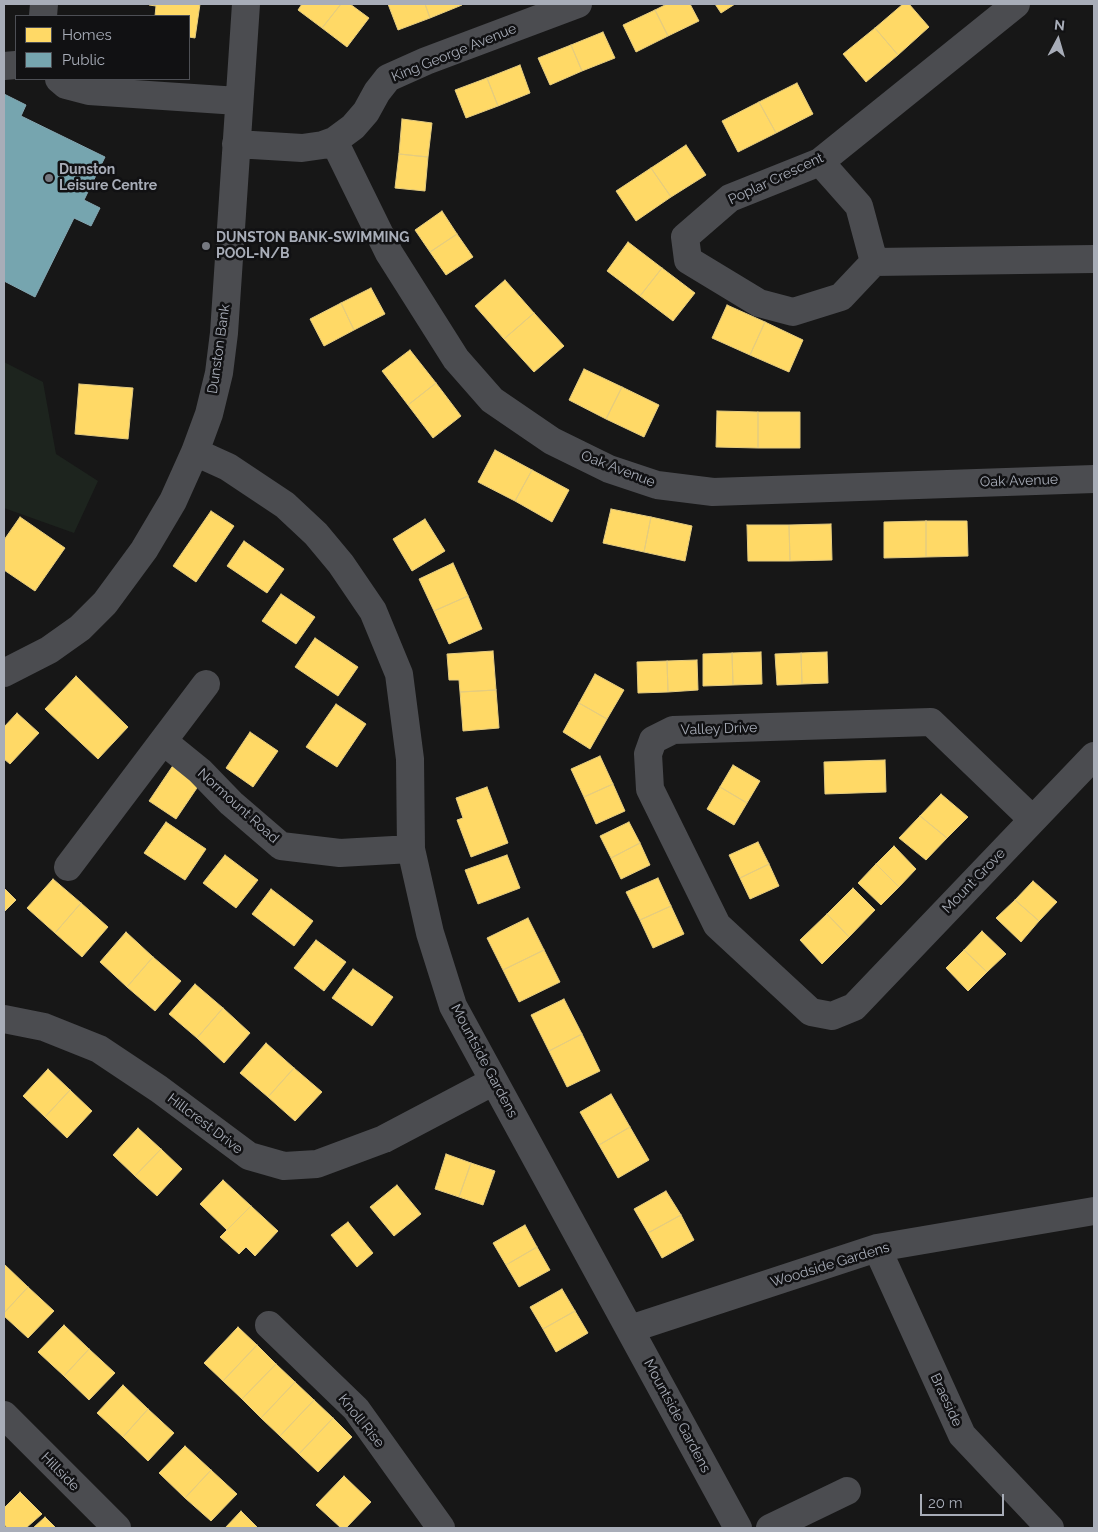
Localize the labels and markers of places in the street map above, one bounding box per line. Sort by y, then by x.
place label: Dunston Leisure Centre [59,162,157,194]
marker: Dunston Leisure Centre [43,172,55,184]
place label: DUNSTON BANK-SWIMMING POOL-N/B [216,230,409,262]
marker: DUNSTON BANK-SWIMMING POOL-N/B [200,240,212,252]

